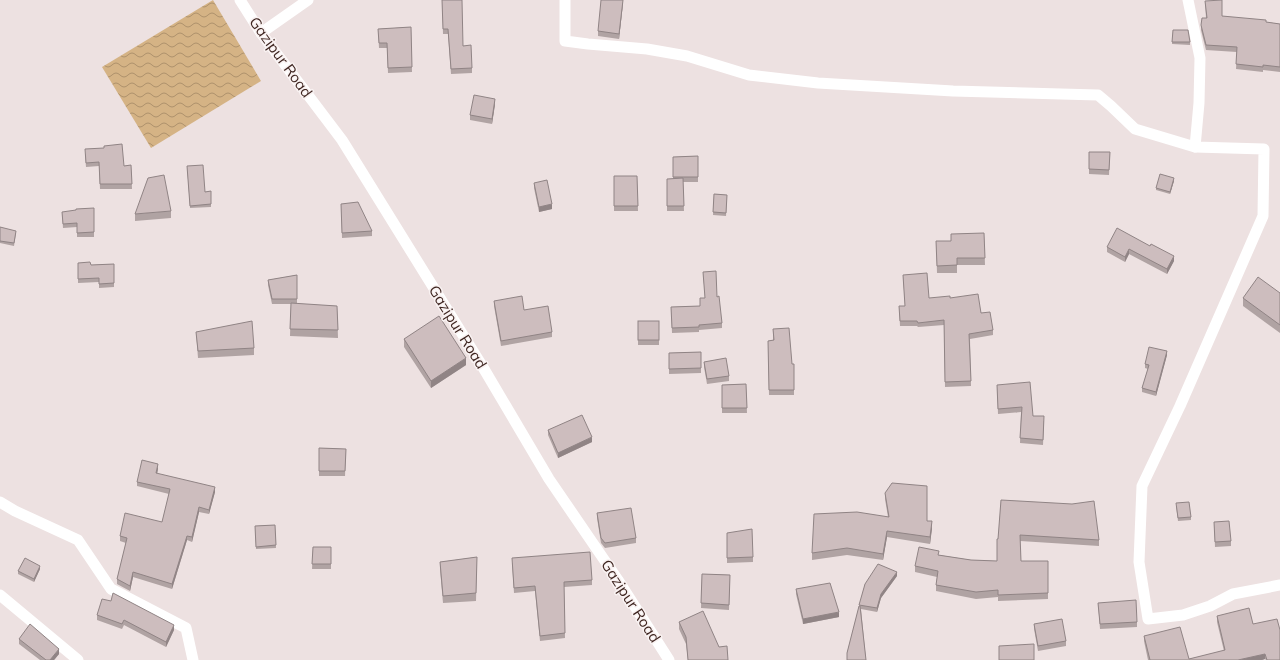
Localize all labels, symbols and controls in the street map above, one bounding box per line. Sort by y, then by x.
street label: Gazipur Road [245,13,317,101]
street label: Gazipur Road [425,282,491,372]
street label: Gazipur Road [597,556,665,646]

